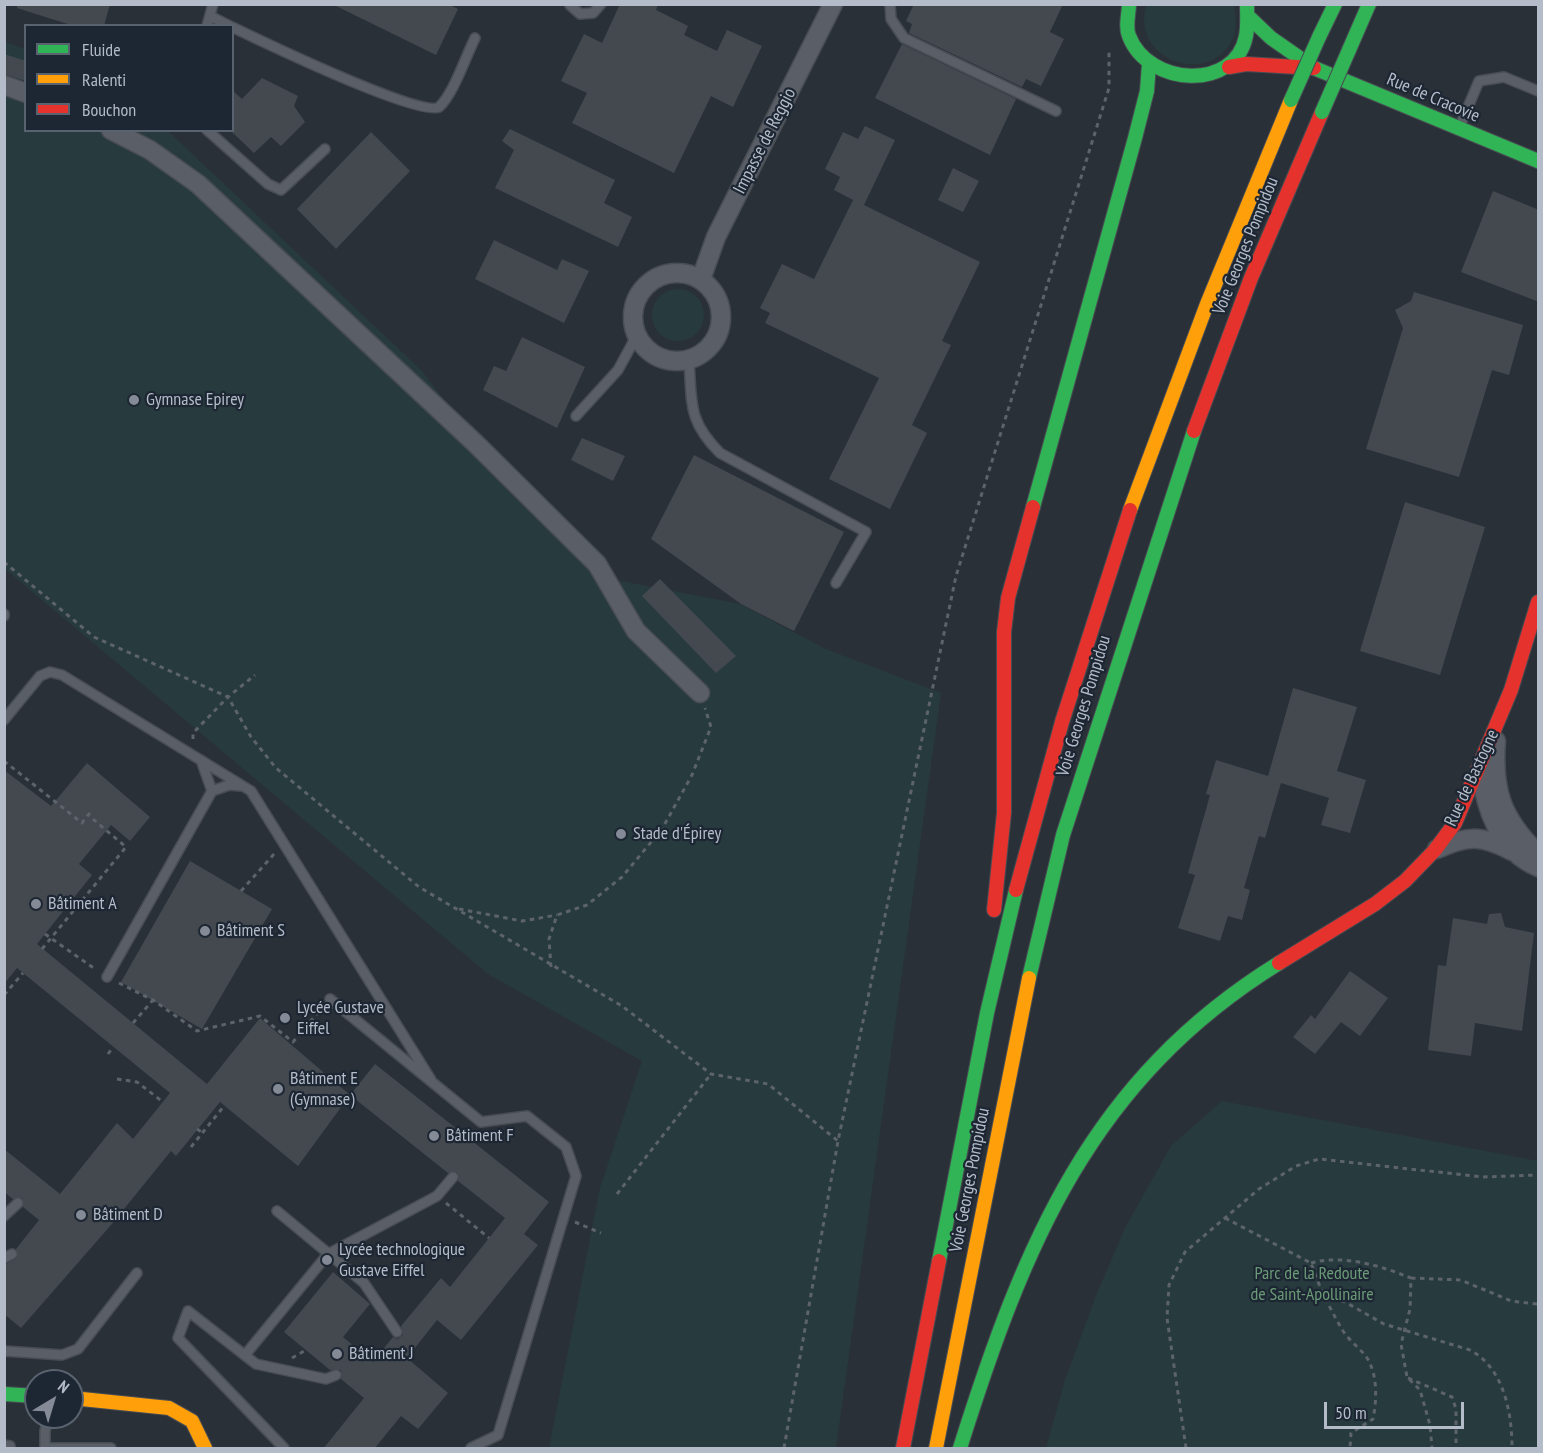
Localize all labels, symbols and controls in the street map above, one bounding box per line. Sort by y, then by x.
legend [24,24,234,132]
text: Fluide [82,38,121,61]
text: Ralenti [82,68,126,91]
street label: Rue de Cracovie [1383,69,1483,127]
street label: Impasse de Reggio [729,84,801,198]
text: Bouchon [82,98,136,121]
street label: Voie Georges Pompidou [1209,174,1283,318]
place label: Gymnase Epirey [146,389,244,411]
marker: Gymnase Epirey [127,393,141,407]
street label: Voie Georges Pompidou [1052,633,1116,779]
street label: Rue de Bastogne [1440,726,1504,830]
place label: Stade d'Épirey [633,823,721,845]
marker: Stade d'Épirey [614,827,628,841]
place label: Bâtiment A [48,893,117,915]
marker: Bâtiment A [29,897,43,911]
place label: Bâtiment S [217,920,285,942]
marker: Bâtiment S [198,924,212,938]
place label: Lycée Gustave Eiffel [297,997,384,1040]
marker: Lycée Gustave Eiffel [278,1011,292,1025]
place label: Bâtiment E (Gymnase) [290,1068,358,1110]
marker: Bâtiment E (Gymnase) [271,1082,285,1096]
street label: Voie Georges Pompidou [945,1106,995,1254]
place label: Bâtiment F [446,1125,514,1147]
marker: Bâtiment F [427,1129,441,1143]
place label: Bâtiment D [93,1204,163,1226]
marker: Bâtiment D [74,1208,88,1222]
place label: Lycée technologique Gustave Eiffel [339,1239,465,1282]
marker: Lycée technologique Gustave Eiffel [320,1253,334,1267]
park label: Parc de la Redoute de Saint-Apollinaire [1250,1263,1374,1306]
place label: Bâtiment J [349,1343,414,1365]
marker: Bâtiment J [330,1347,344,1361]
north arrow [24,1369,84,1429]
text: N [54,1376,73,1397]
scale bar [1327,1390,1466,1428]
text: 50 m [1335,1401,1367,1424]

